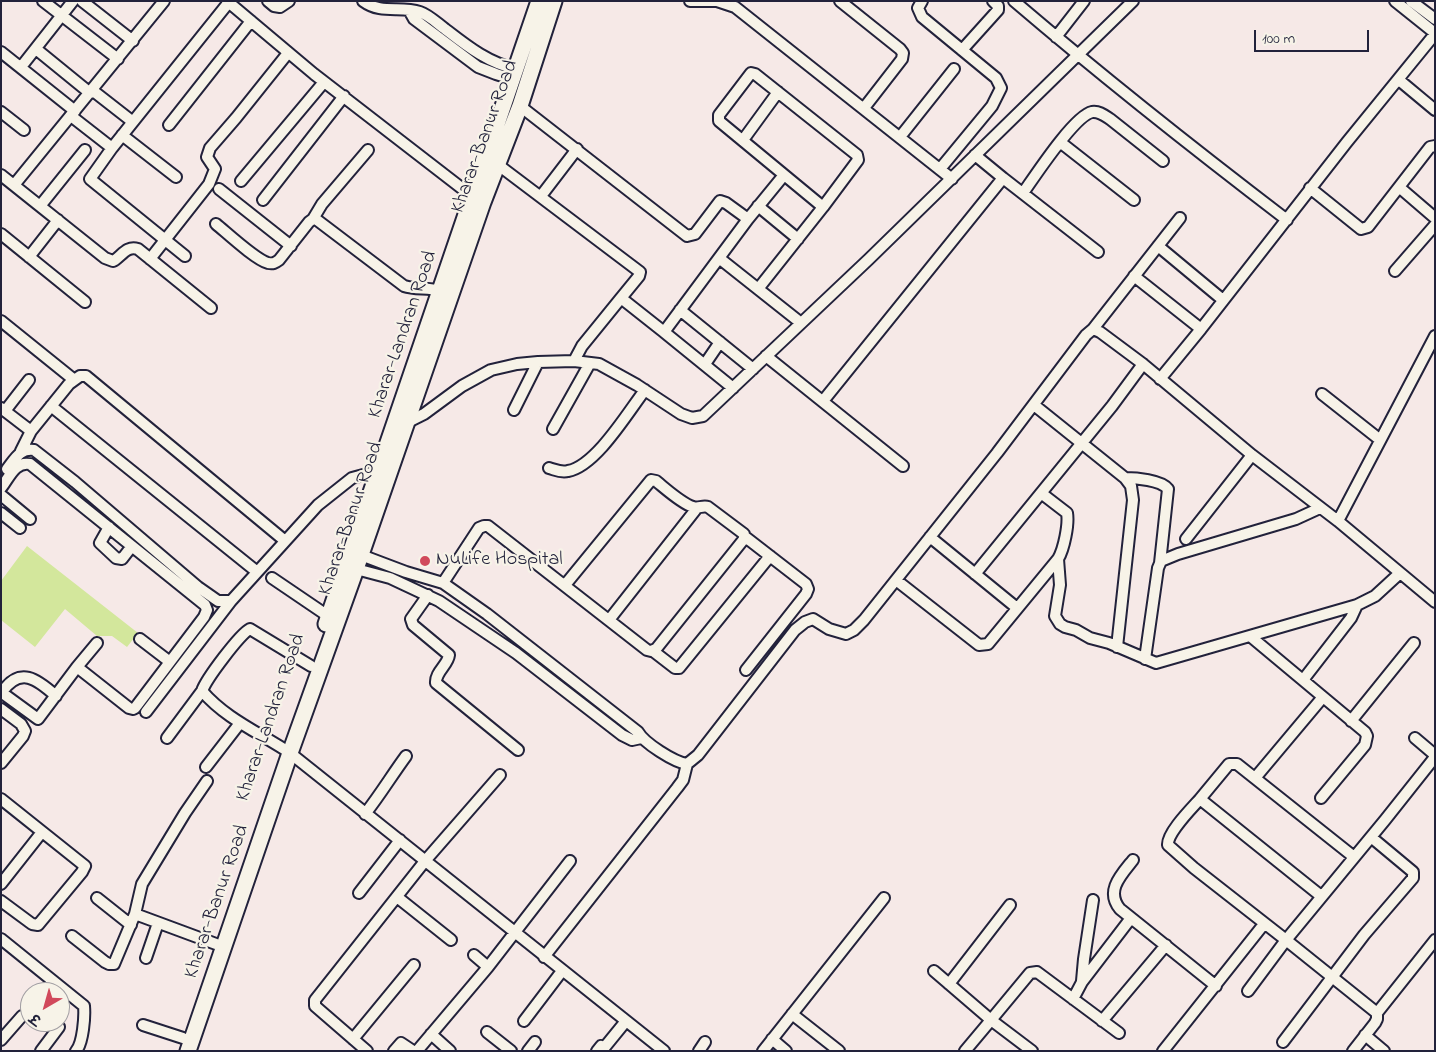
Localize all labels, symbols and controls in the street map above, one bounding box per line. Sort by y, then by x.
scale bar [1256,20,1371,52]
text: 100 m [1262,28,1295,50]
street label: Kharar-Banur Road [447,57,525,217]
street label: Kharar-Landran Road [364,248,444,422]
street label: Kharar-Banur Road [314,439,390,599]
place label: NuLife Hospital [436,549,563,573]
marker: NuLife Hospital [418,554,432,568]
street label: Kharar-Landran Road [232,631,312,805]
street label: Kharar-Banur Road [180,822,256,982]
north arrow [20,982,70,1032]
text: उ [26,1007,46,1030]

